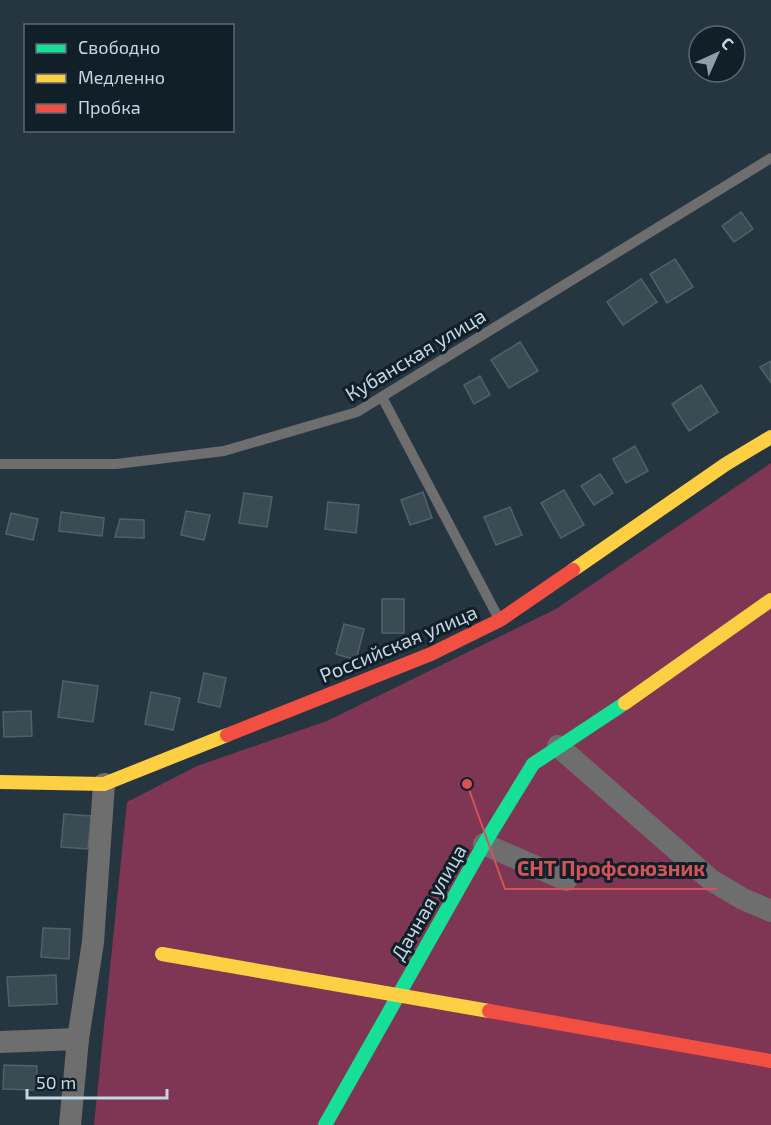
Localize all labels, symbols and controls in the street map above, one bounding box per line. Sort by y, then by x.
legend [24,24,234,132]
north arrow [687,24,747,84]
text: С [718,33,738,53]
text: Свободно [78,36,160,58]
text: Медленно [78,66,165,88]
text: Пробка [78,96,141,118]
street label: Кубанская улица [341,303,490,406]
street label: Российская улица [316,599,481,688]
street label: Дачная улица [385,840,472,965]
callout: СНТ Профсоюзник [505,850,717,889]
text: СНТ Профсоюзник [517,855,705,880]
scale bar [27,1062,166,1100]
text: 50 m [36,1071,76,1093]

